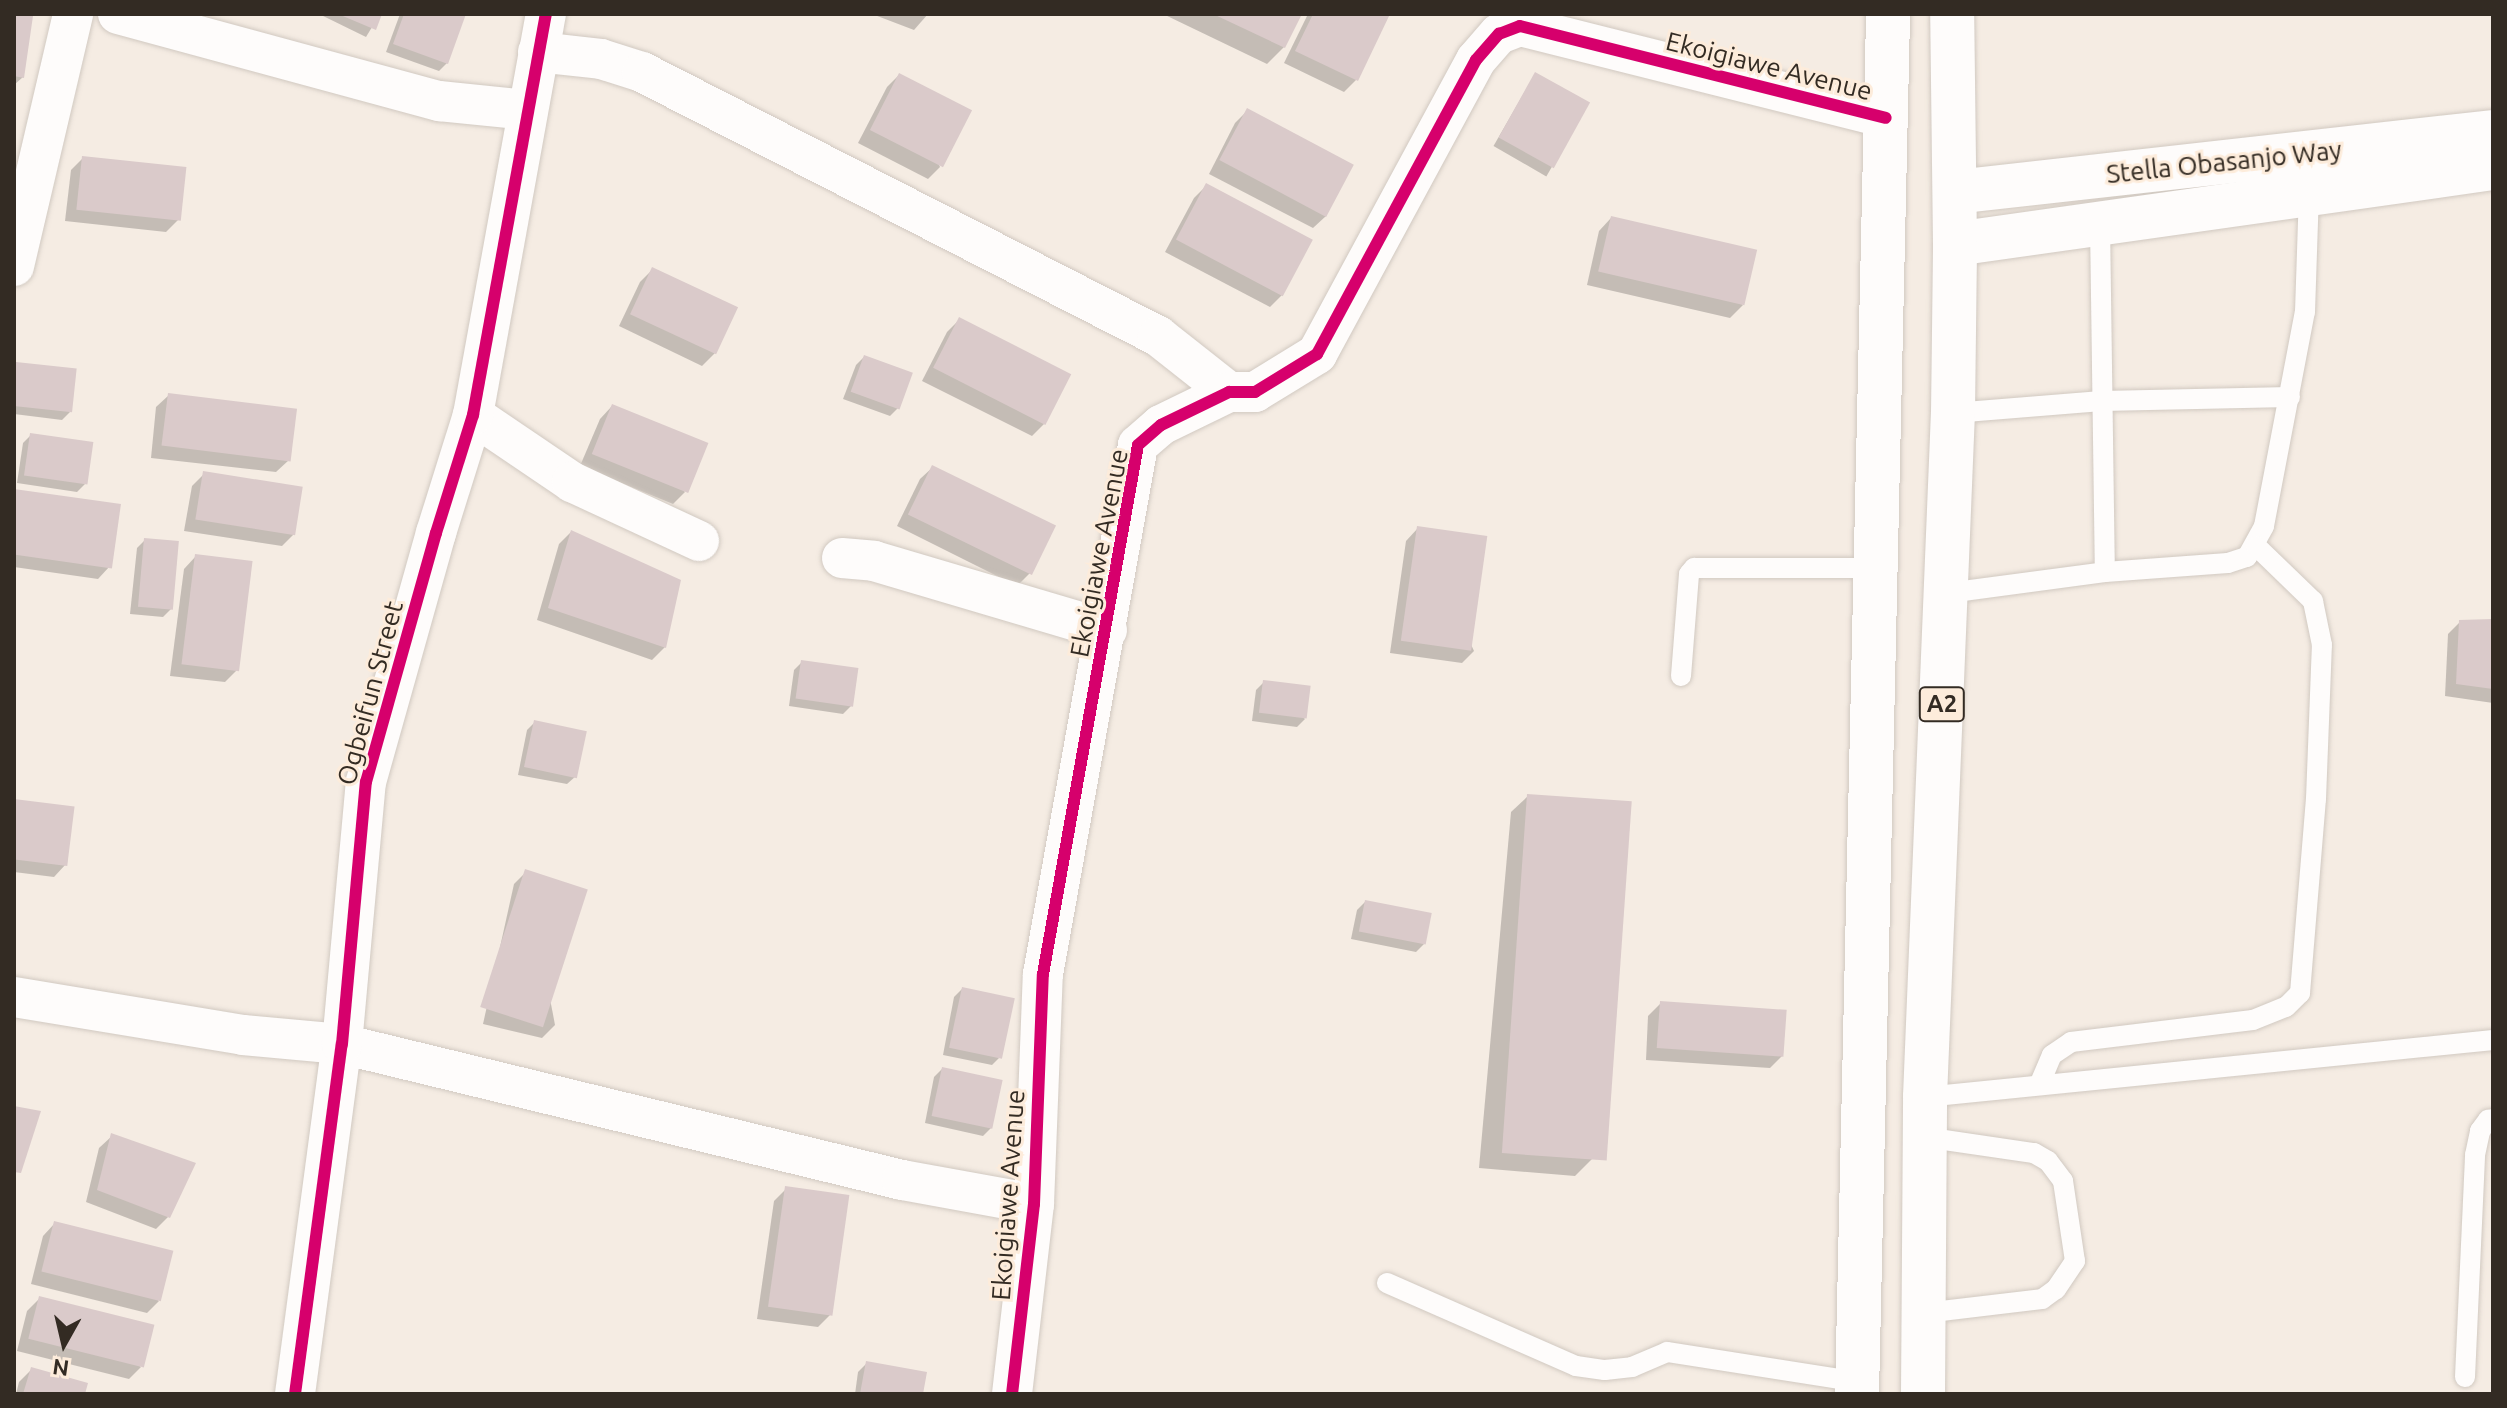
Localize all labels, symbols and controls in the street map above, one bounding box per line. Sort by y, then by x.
street label: Ekoigiawe Avenue [1663,25,1875,107]
street label: Stella Obasanjo Way [2105,134,2343,190]
street label: Ekoigiawe Avenue [1064,446,1134,660]
street label: Ogbeifun Street [330,598,410,788]
road number: A2 [1918,684,1966,724]
street label: Ekoigiawe Avenue [985,1088,1031,1302]
north arrow [24,1304,104,1384]
text: N [51,1355,70,1382]

